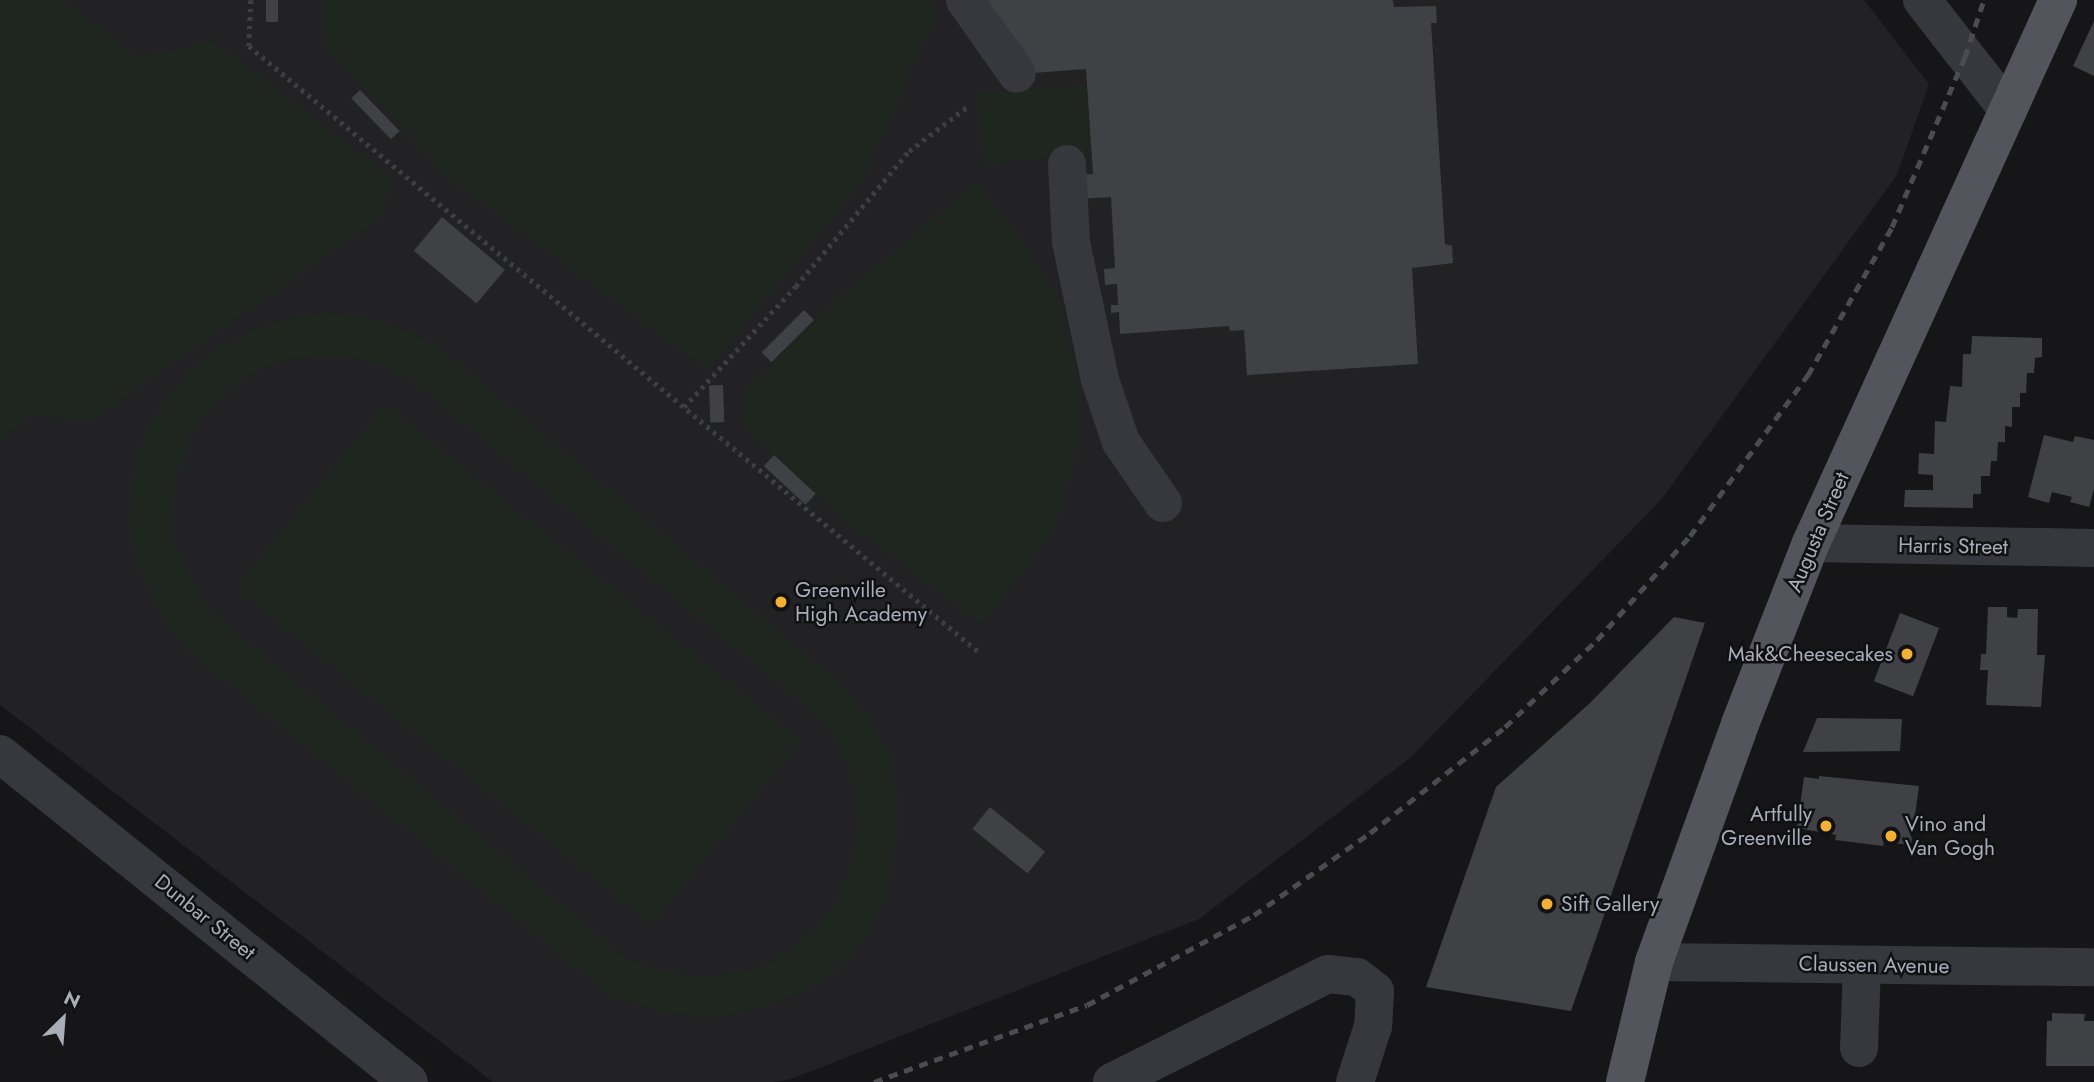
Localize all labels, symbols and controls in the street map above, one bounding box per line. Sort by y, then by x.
street label: Augusta Street [1781,468,1855,596]
street label: Harris Street [1898,532,2008,560]
place label: Greenville High Academy [795,577,927,627]
marker: Greenville High Academy [773,594,789,610]
place label: Mak&Cheesecakes [1728,641,1893,667]
marker: Mak&Cheesecakes [1899,646,1915,662]
place label: Artfully Greenville [1721,801,1812,851]
place label: Vino and Van Gogh [1905,811,1995,861]
marker: Artfully Greenville [1818,818,1834,834]
marker: Vino and Van Gogh [1883,828,1899,844]
street label: Dunbar Street [150,869,260,965]
place label: Sift Gallery [1561,891,1659,917]
marker: Sift Gallery [1539,896,1555,912]
street label: Claussen Avenue [1798,951,1950,979]
north arrow [28,984,98,1054]
text: N [60,984,85,1015]

